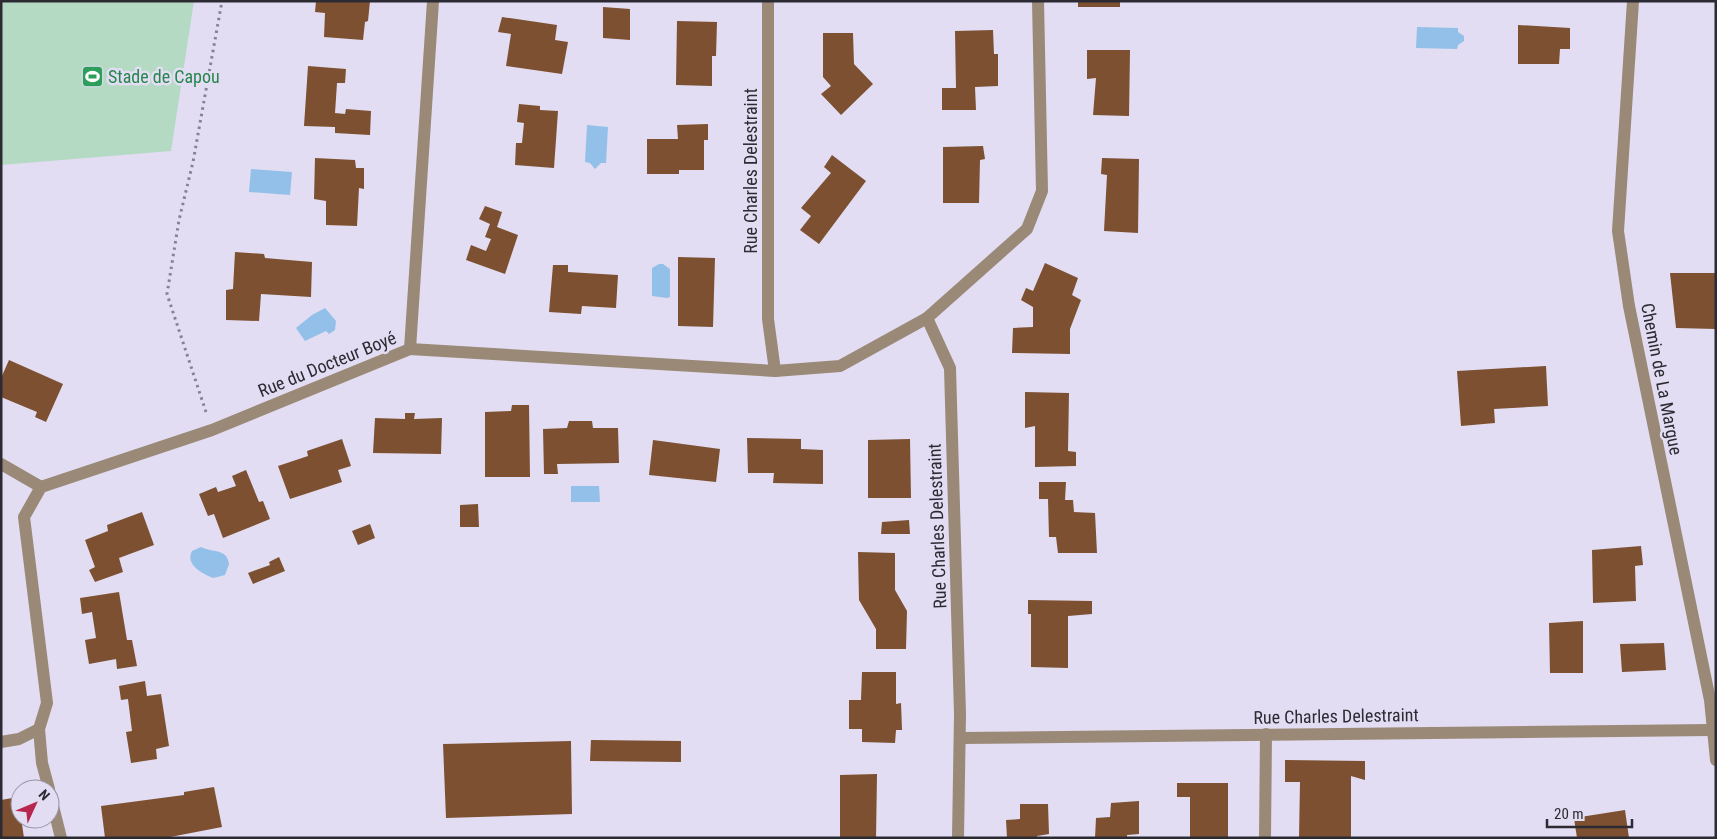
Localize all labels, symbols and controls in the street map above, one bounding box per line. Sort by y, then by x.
sports icon: Stade de Capou [80,64,104,88]
place label: Stade de Capou [108,66,220,87]
street label: Rue Charles Delestraint [740,88,761,254]
street label: Chemin de La Margue [1637,301,1687,457]
street label: Rue du Docteur Boyé [255,327,399,401]
street label: Rue Charles Delestraint [924,443,950,609]
street label: Rue Charles Delestraint [1253,704,1419,728]
north arrow [10,779,60,829]
text: N [36,786,53,804]
scale bar [1547,796,1632,828]
text: 20 m [1554,805,1584,823]

